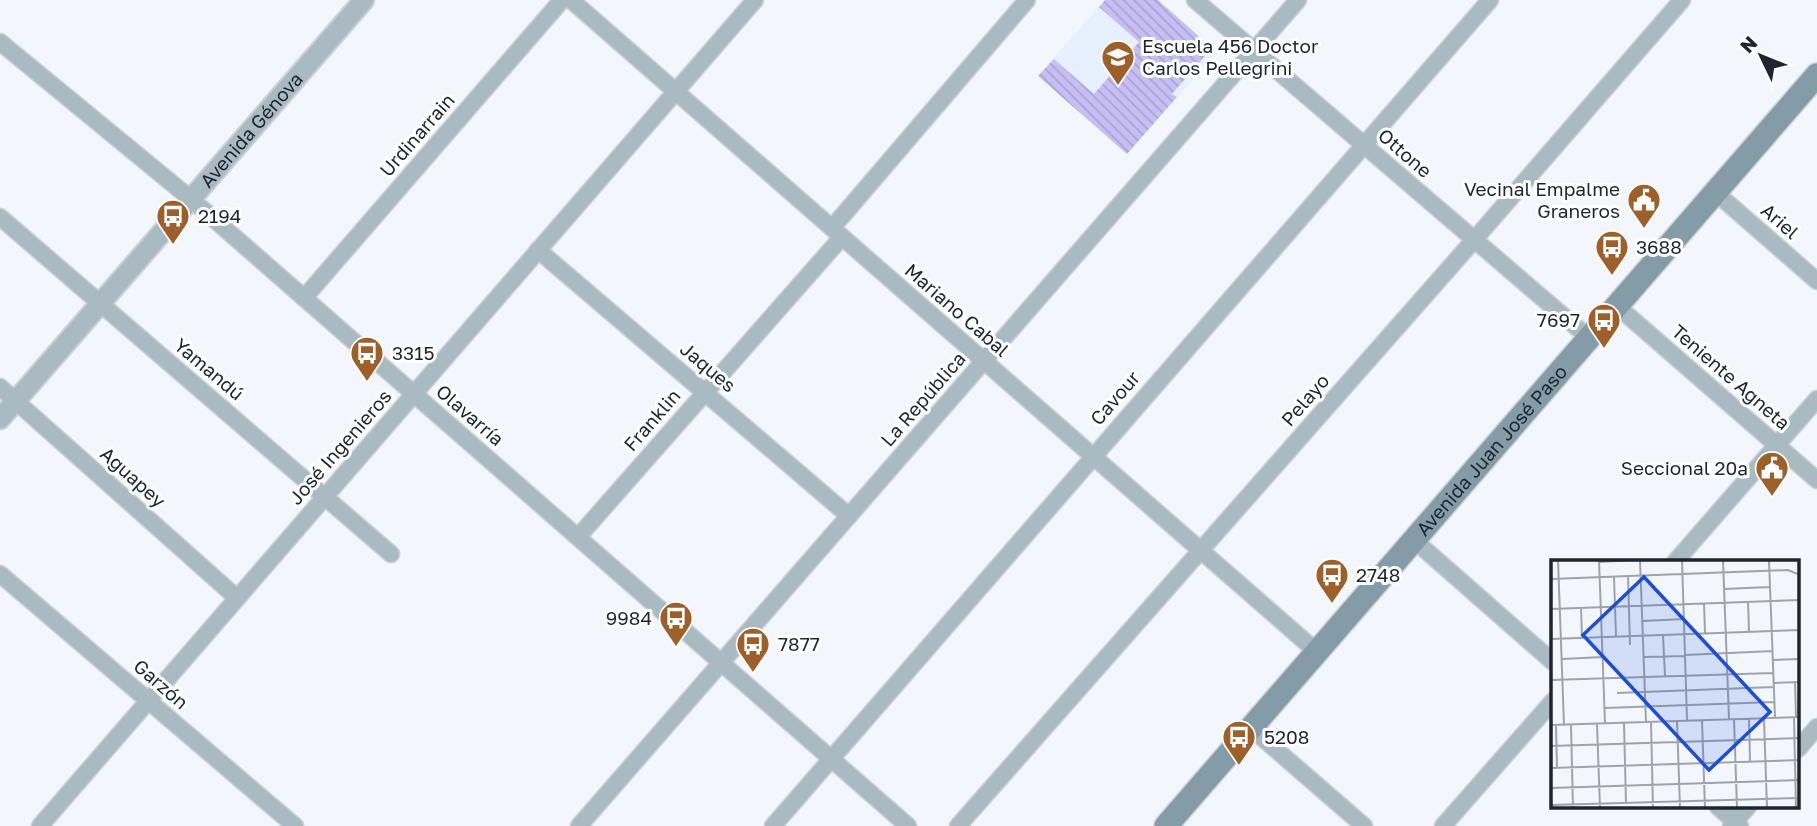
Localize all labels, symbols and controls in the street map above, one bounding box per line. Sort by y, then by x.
north arrow [1726,21,1796,91]
text: N [1735,31,1762,57]
place label: Escuela 456 Doctor Carlos Pellegrini [1142,34,1319,79]
school or university icon: Escuela 456 Doctor Carlos Pellegrini [1099,38,1137,87]
street label: Avenida Génova [195,67,307,192]
street label: Urdinarrain [374,88,459,181]
street label: Ottone [1374,123,1437,182]
place label: Vecinal Empalme Graneros [1464,177,1620,222]
public building icon: Vecinal Empalme Graneros [1625,181,1663,230]
bus stop icon: 2194 [154,197,192,246]
street label: Ariel [1757,198,1804,243]
place label: 2194 [198,204,241,227]
bus stop icon: 3688 [1593,228,1631,277]
place label: 3688 [1636,235,1682,258]
street label: Mariano Cabal [901,258,1014,361]
bus stop icon: 7697 [1585,301,1623,350]
place label: 7697 [1537,308,1580,331]
street label: Teniente Agneta [1668,319,1795,434]
street label: Yamandú [170,333,249,404]
bus stop icon: 3315 [348,334,386,383]
street label: Jaques [676,337,741,396]
place label: 3315 [392,341,434,364]
street label: La República [875,347,970,451]
street label: Avenida Juan José Paso [1411,360,1571,540]
street label: Cavour [1085,366,1145,429]
street label: Pelayo [1276,369,1333,430]
street label: Olavarría [432,379,509,450]
street label: Franklin [618,384,685,455]
street label: José Ingenieros [283,385,396,509]
street label: Aguapey [96,442,171,512]
public building icon: Seccional 20ª [1753,449,1791,498]
place label: Seccional 20ª [1621,456,1748,479]
bus stop icon: 2748 [1313,556,1351,605]
inset map [1551,560,1800,808]
place label: 2748 [1356,563,1400,586]
bus stop icon: 9984 [657,599,695,648]
place label: 9984 [606,606,652,629]
bus stop icon: 7877 [734,625,772,674]
place label: 7877 [778,632,820,655]
street label: Garzón [129,654,193,713]
bus stop icon: 5208 [1220,718,1258,767]
place label: 5208 [1264,725,1309,748]

